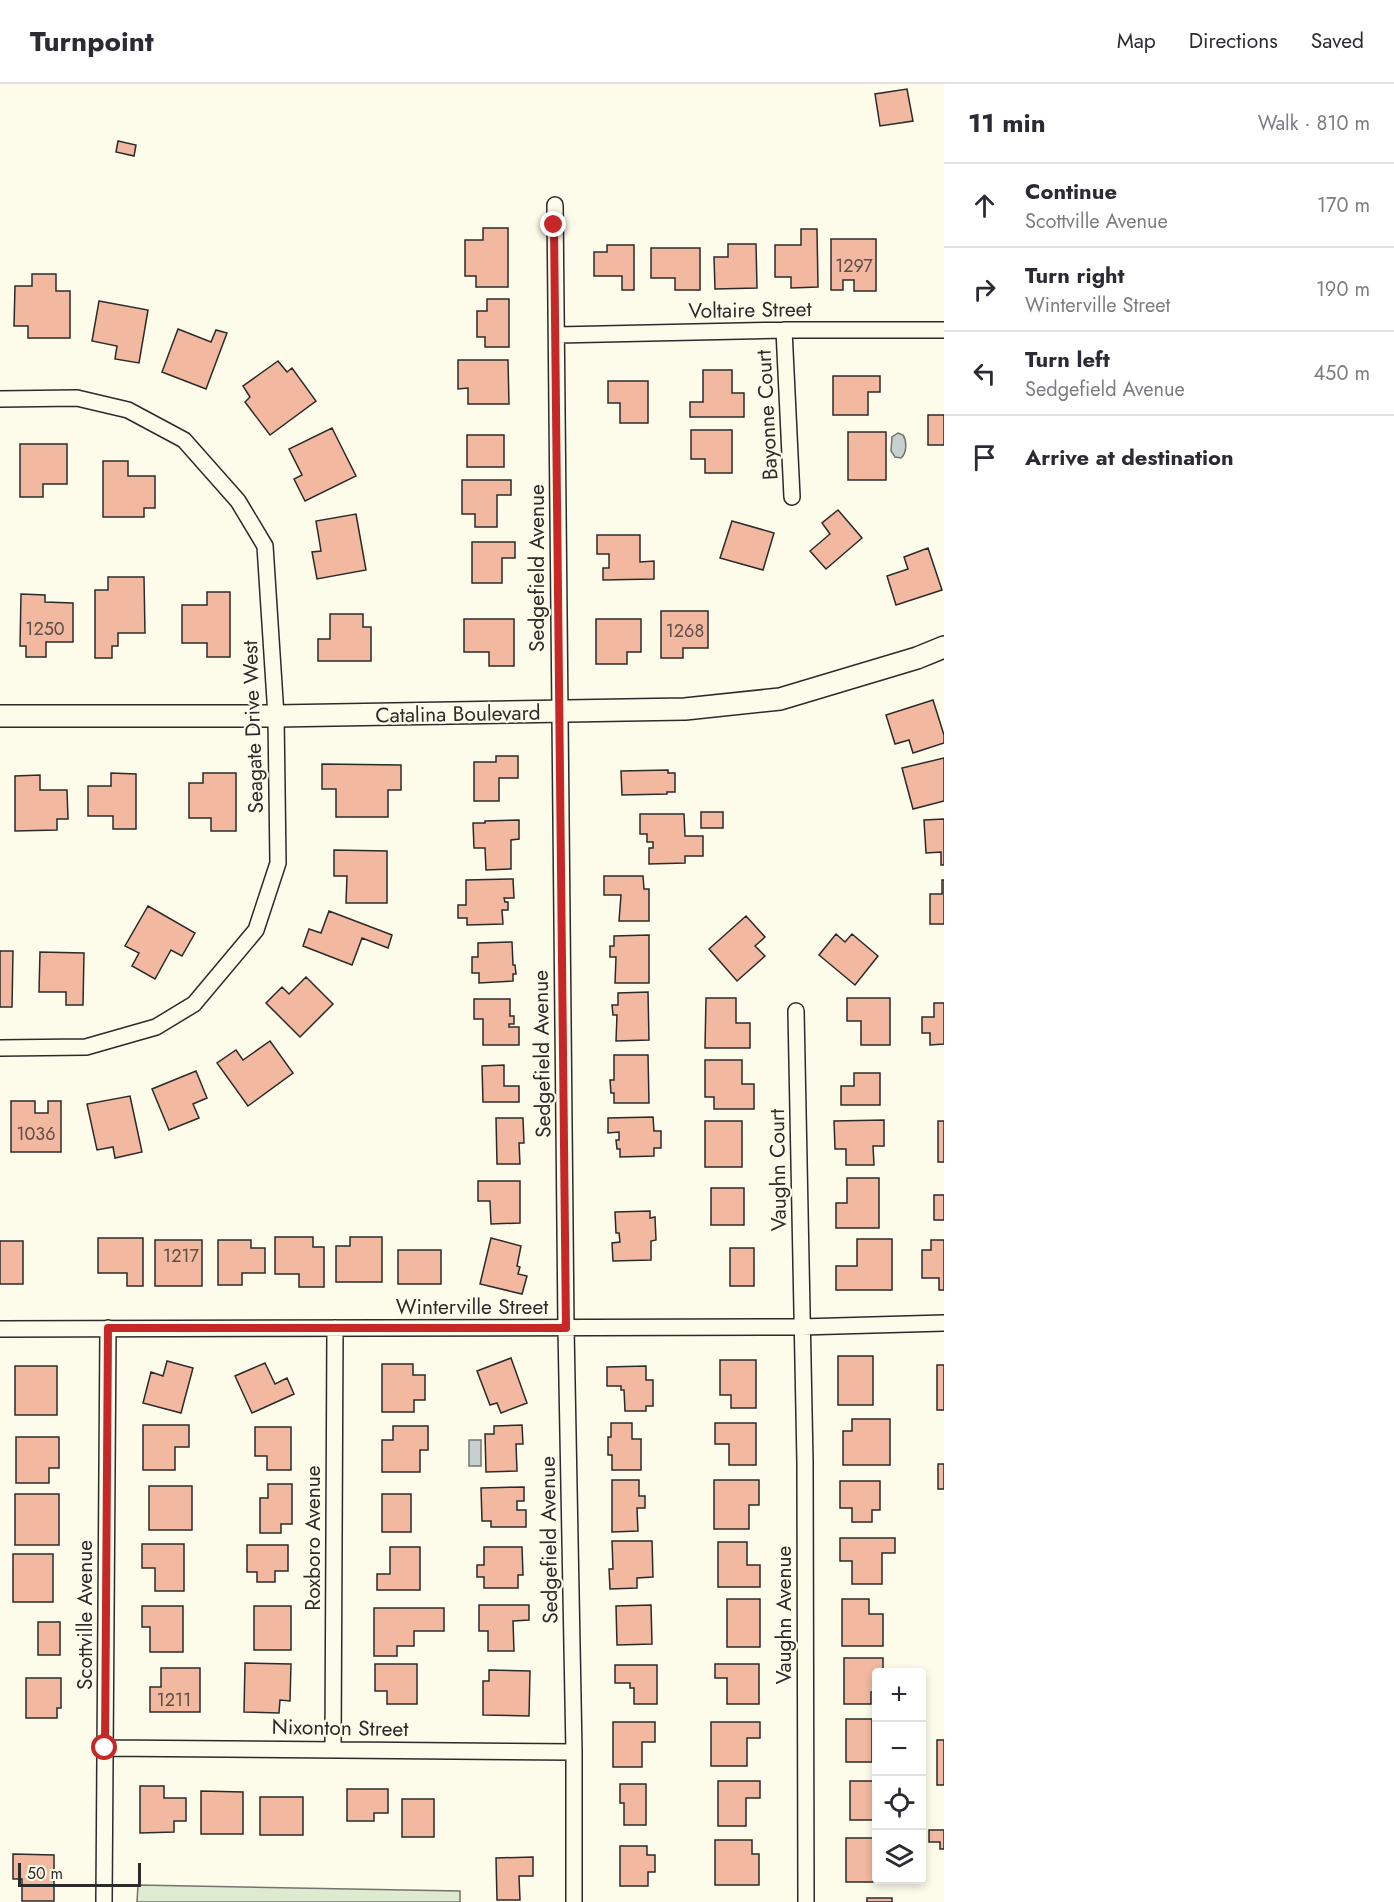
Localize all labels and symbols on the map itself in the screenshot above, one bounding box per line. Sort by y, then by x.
route end [540,211,566,237]
house number: 1297 [835,253,873,279]
street label: Voltaire Street [688,294,812,326]
street label: Bayonne Court [749,349,785,481]
street label: Sedgefield Avenue [522,484,552,652]
house number: 1250 [25,616,65,642]
house number: 1268 [666,618,704,644]
street label: Seagate Drive West [235,640,271,814]
street label: Catalina Boulevard [375,698,541,730]
street label: Sedgefield Avenue [526,970,558,1138]
street label: Vaughn Court [762,1109,794,1231]
house number: 1036 [16,1121,56,1147]
house number: 1217 [163,1243,199,1269]
street label: Winterville Street [396,1292,548,1322]
street label: Sedgefield Avenue [533,1456,565,1624]
street label: Roxboro Avenue [298,1465,328,1611]
street label: Scottville Avenue [70,1540,100,1690]
street label: Vaughn Avenue [769,1546,799,1684]
house number: 1211 [157,1687,191,1713]
street label: Nixonton Street [271,1712,409,1744]
route start [91,1734,117,1760]
scale bar [18,1860,141,1888]

